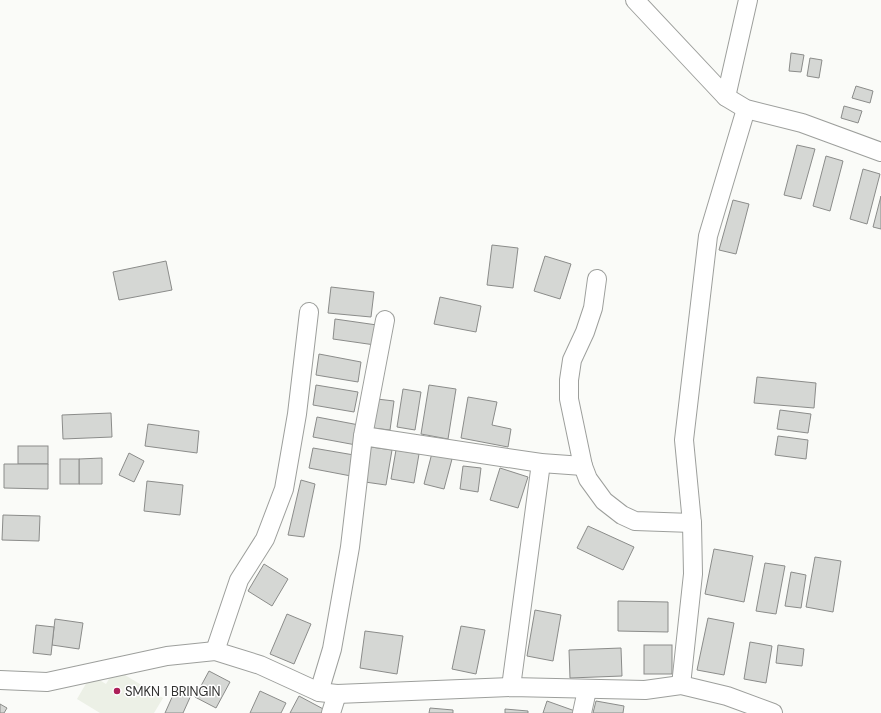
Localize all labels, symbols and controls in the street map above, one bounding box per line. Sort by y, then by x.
place label: SMKN 1 BRINGIN [125,683,221,700]
marker: SMKN 1 BRINGIN [112,686,122,696]

